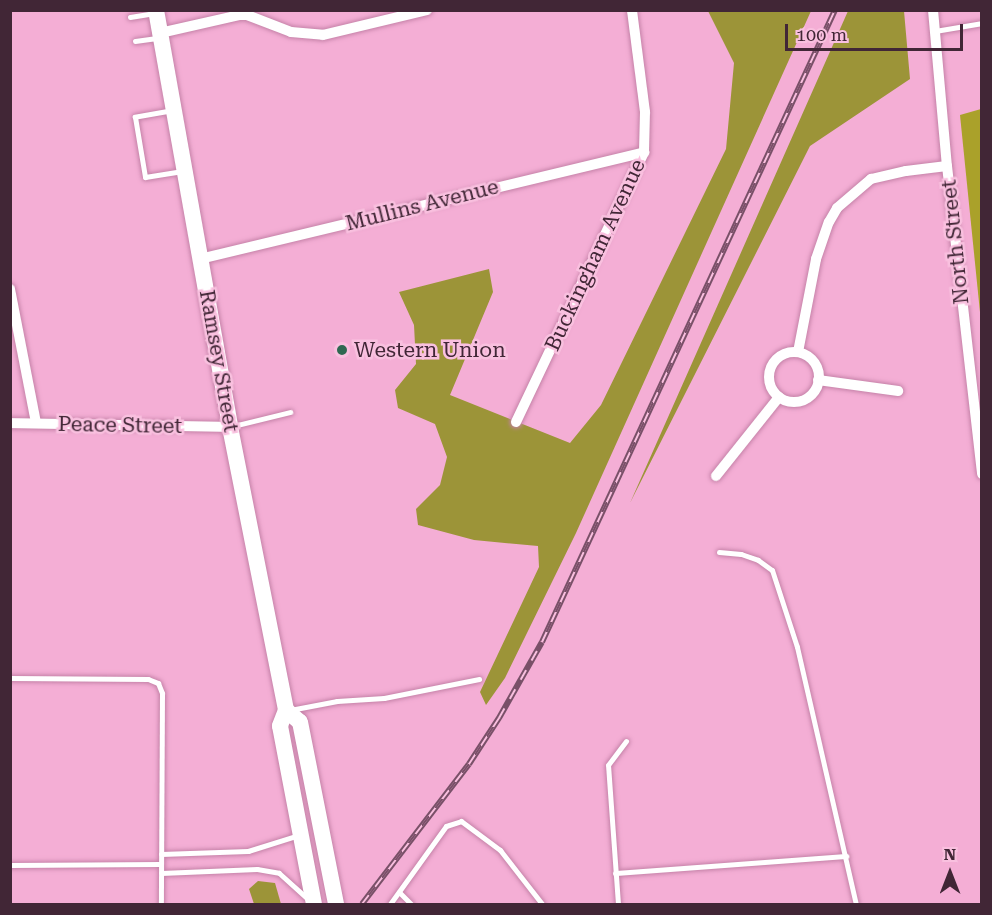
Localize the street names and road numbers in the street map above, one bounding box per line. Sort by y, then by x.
street label: Buckingham Avenue [539,155,651,355]
street label: Mullins Avenue [343,174,501,236]
street label: North Street [936,178,974,306]
street label: Ramsey Street [194,288,244,434]
street label: Peace Street [58,411,182,439]

